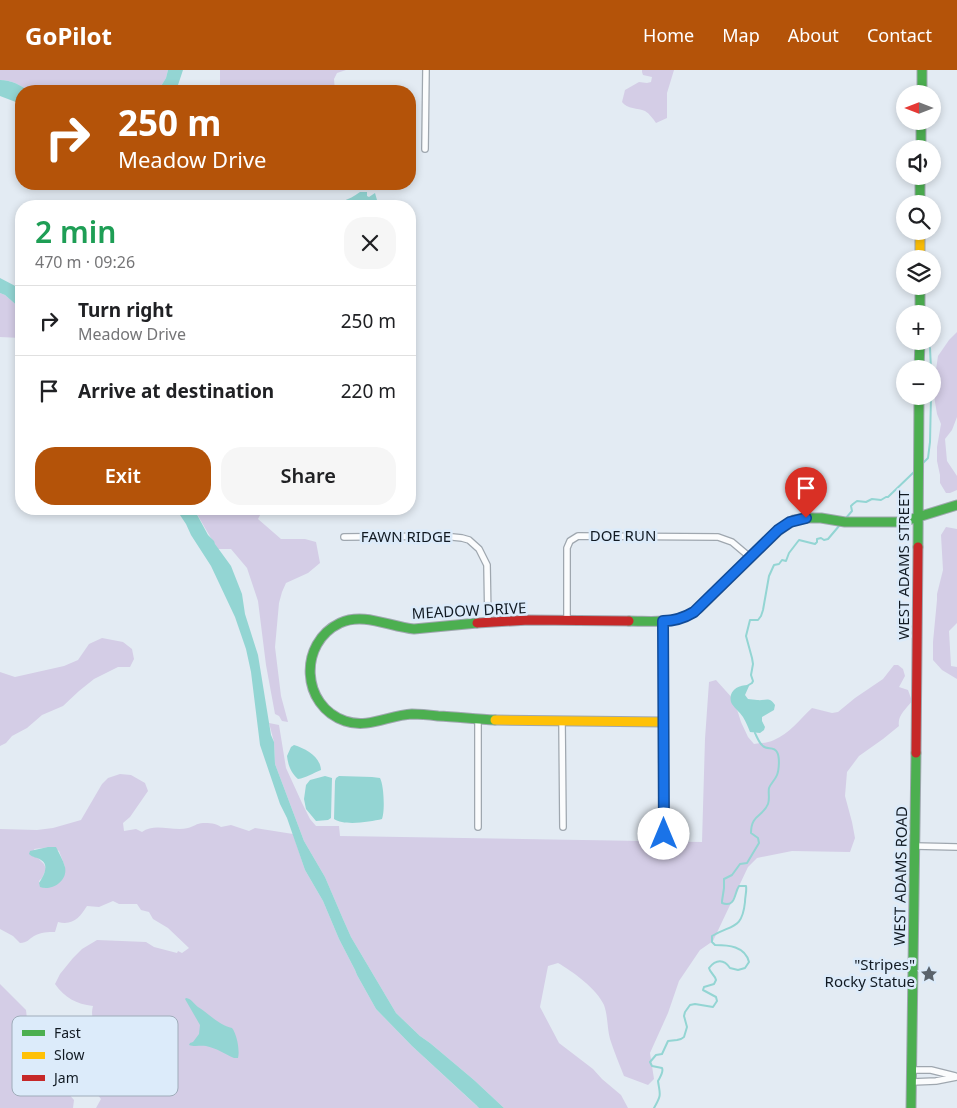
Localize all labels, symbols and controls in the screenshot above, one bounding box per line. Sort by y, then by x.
text: GoPilot [25,19,112,52]
text: Home [643,23,694,47]
text: Map [722,23,760,47]
text: About [788,23,839,47]
text: Contact [867,23,932,47]
north arrow [896,85,941,130]
map controls [896,85,941,405]
text: 250 m [118,99,221,146]
icon: right [35,105,100,170]
button: sound [896,140,941,185]
text: Meadow Drive [118,144,267,174]
button: search [896,195,941,240]
text: 2 min [35,211,116,252]
button: close [344,217,396,269]
button: layers [896,250,941,295]
text: 470 m · 09:26 [35,251,135,273]
text: Turn right [78,297,173,323]
button: + [896,305,941,350]
icon: right [35,307,63,335]
text: 250 m [341,308,396,334]
text: Meadow Drive [78,323,186,345]
button: − [896,360,941,405]
icon: arrive [35,377,63,405]
text: Arrive at destination [78,378,274,404]
text: 220 m [341,378,396,404]
button: Exit [35,447,211,505]
button: Share [221,447,396,505]
pin [785,467,827,518]
icon: arrive [792,474,820,502]
street label: WEST ADAMS STREET [893,490,913,640]
street label: DOE RUN [590,525,656,545]
street label: FAWN RIDGE [361,526,451,546]
street label: MEADOW DRIVE [411,597,527,623]
street label: WEST ADAMS ROAD [889,806,911,946]
position arrow [637,807,689,859]
place label: "Stripes" Rocky Statue [825,954,915,991]
place icon: "Stripes" Rocky Statue [919,964,939,984]
legend [12,1016,178,1096]
text: Fast [54,1023,81,1042]
text: Slow [54,1045,85,1064]
text: Jam [52,1068,79,1087]

